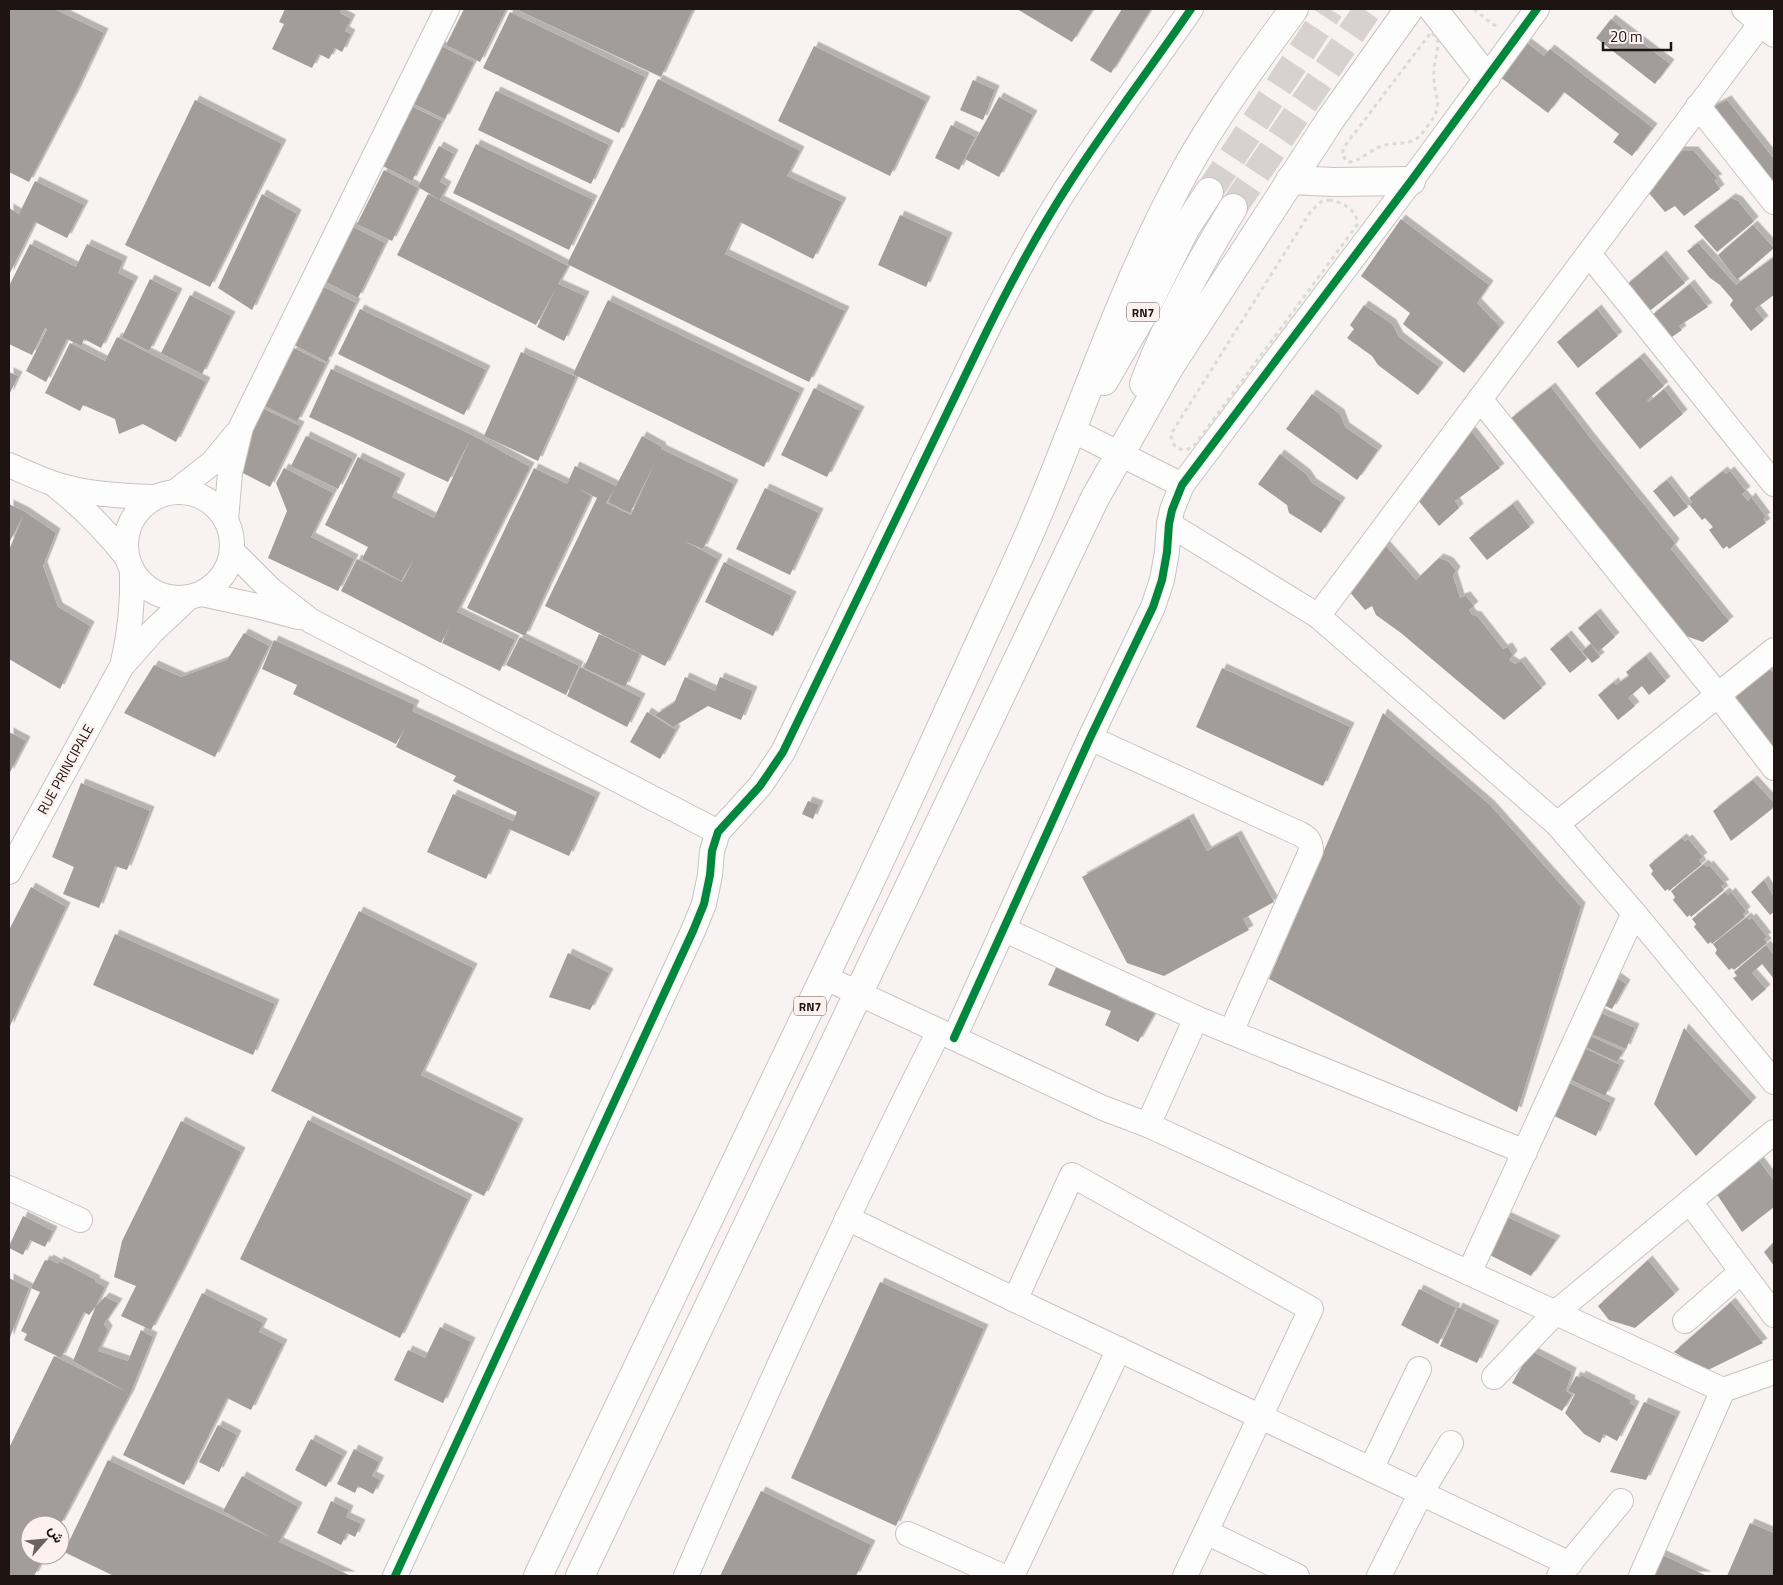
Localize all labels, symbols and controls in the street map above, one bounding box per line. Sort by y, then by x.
scale bar [1603,20,1670,52]
text: 20 m [1610,25,1643,48]
road number: RN7 [1127,302,1159,322]
street label: RUE PRINCIPALE [32,720,99,818]
road number: RN7 [794,996,826,1016]
north arrow [20,1515,70,1565]
text: ش [44,1522,70,1546]

